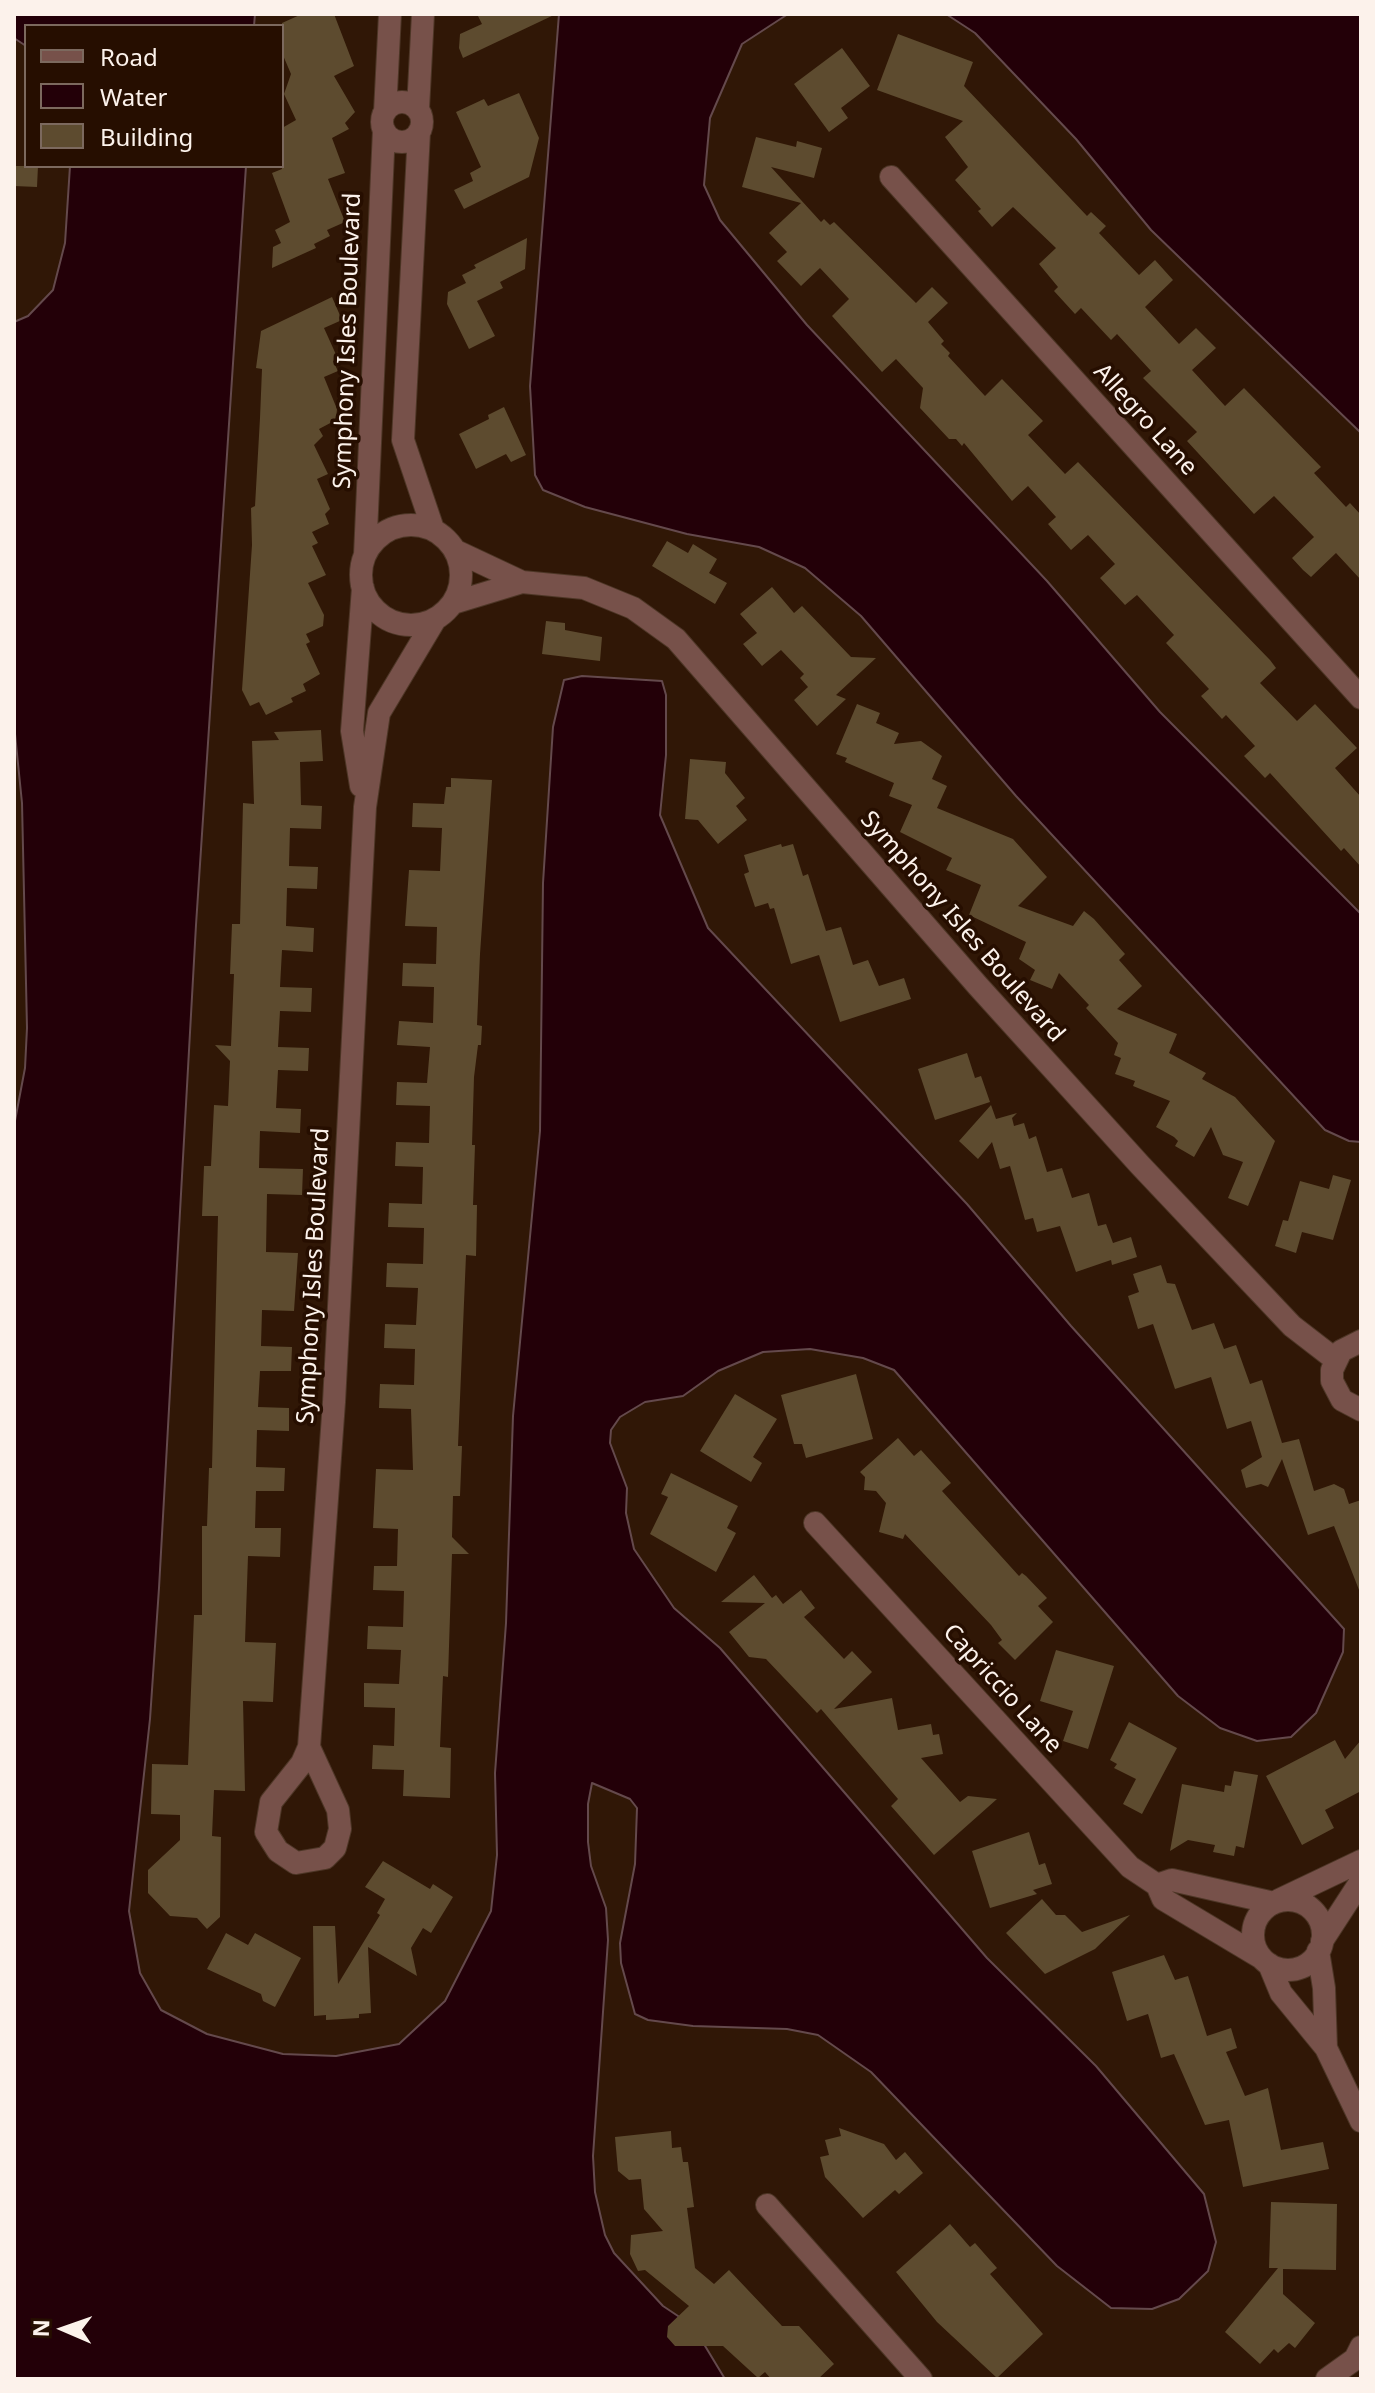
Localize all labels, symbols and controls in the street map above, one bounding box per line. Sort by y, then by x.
legend [24,24,284,168]
text: Road [100,40,158,73]
text: Water [100,80,167,113]
text: Building [100,120,193,153]
street label: Symphony Isles Boulevard [328,192,368,490]
street label: Allegro Lane [1087,358,1203,482]
street label: Symphony Isles Boulevard [854,806,1070,1048]
street label: Symphony Isles Boulevard [292,1127,336,1425]
street label: Capriccio Lane [936,1618,1068,1760]
north arrow [24,2289,104,2369]
text: N [25,2319,55,2338]

